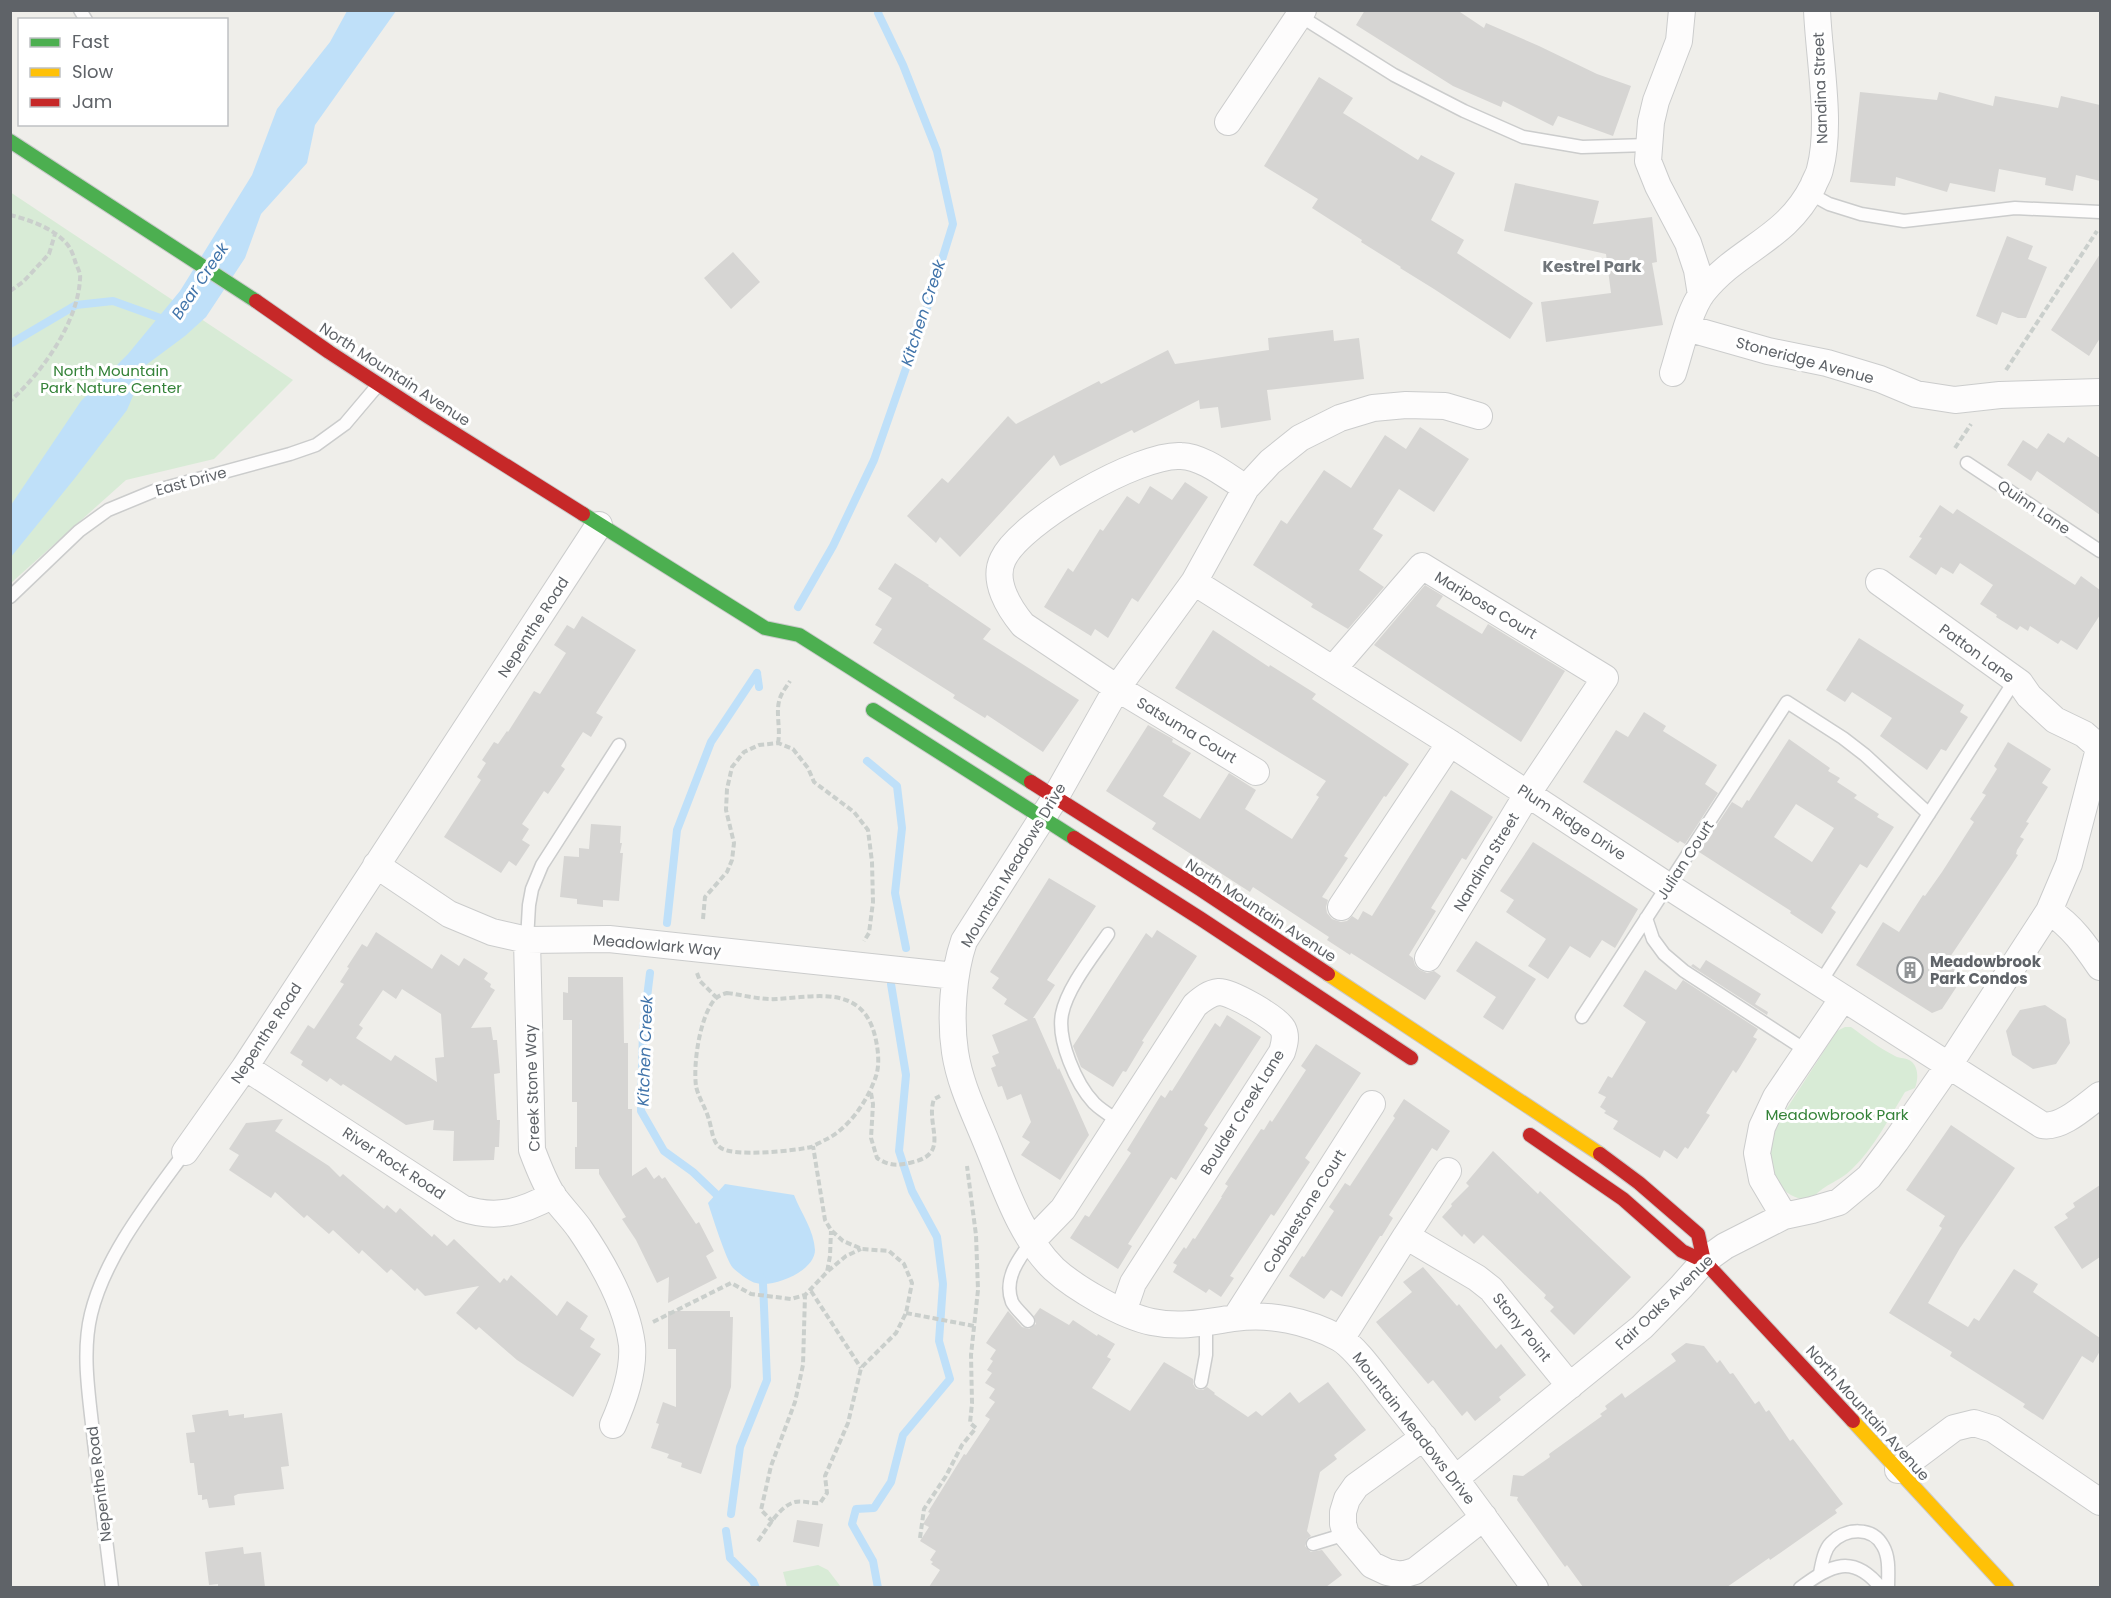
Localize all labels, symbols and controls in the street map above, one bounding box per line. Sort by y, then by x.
legend [18,18,228,126]
text: Fast [72,29,109,54]
street label: Nandina Street [1808,32,1832,144]
text: Slow [72,59,114,84]
text: Jam [72,89,112,114]
water label: Bear Creek [166,238,234,324]
district label: Kestrel Park [1543,255,1642,278]
water label: Kitchen Creek [895,256,951,369]
street label: North Mountain Avenue [316,317,474,431]
street label: Stoneridge Avenue [1734,331,1876,389]
park label: North Mountain Park Nature Center [40,360,182,398]
street label: East Drive [153,461,229,501]
street label: Quinn Lane [1993,475,2075,539]
street label: Mariposa Court [1431,566,1541,644]
street label: Nepenthe Road [493,573,573,681]
street label: Patton Lane [1935,619,2019,687]
street label: Satsuma Court [1133,692,1241,768]
street label: Mountain Meadows Drive [955,779,1071,951]
street label: Plum Ridge Drive [1514,779,1630,865]
street label: Nandina Street [1448,809,1524,915]
street label: Julian Court [1652,816,1718,904]
street label: North Mountain Avenue [1182,853,1340,967]
street label: Meadowlark Way [592,929,723,961]
place label: Meadowbrook Park Condos [1930,951,2042,989]
building icon: Meadowbrook Park Condos [1895,955,1925,985]
street label: Nepenthe Road [226,979,306,1087]
water label: Kitchen Creek [632,995,658,1107]
street label: Creek Stone Way [519,1023,545,1152]
street label: Boulder Creek Lane [1195,1045,1289,1179]
park label: Meadowbrook Park [1765,1104,1909,1125]
street label: River Rock Road [339,1122,449,1204]
street label: Cobblestone Court [1257,1145,1351,1277]
street label: Fair Oaks Avenue [1610,1250,1718,1354]
street label: Stony Point [1488,1288,1556,1366]
street label: North Mountain Avenue [1801,1341,1935,1485]
street label: Mountain Meadows Drive [1348,1347,1480,1509]
street label: Nepenthe Road [81,1425,117,1543]

